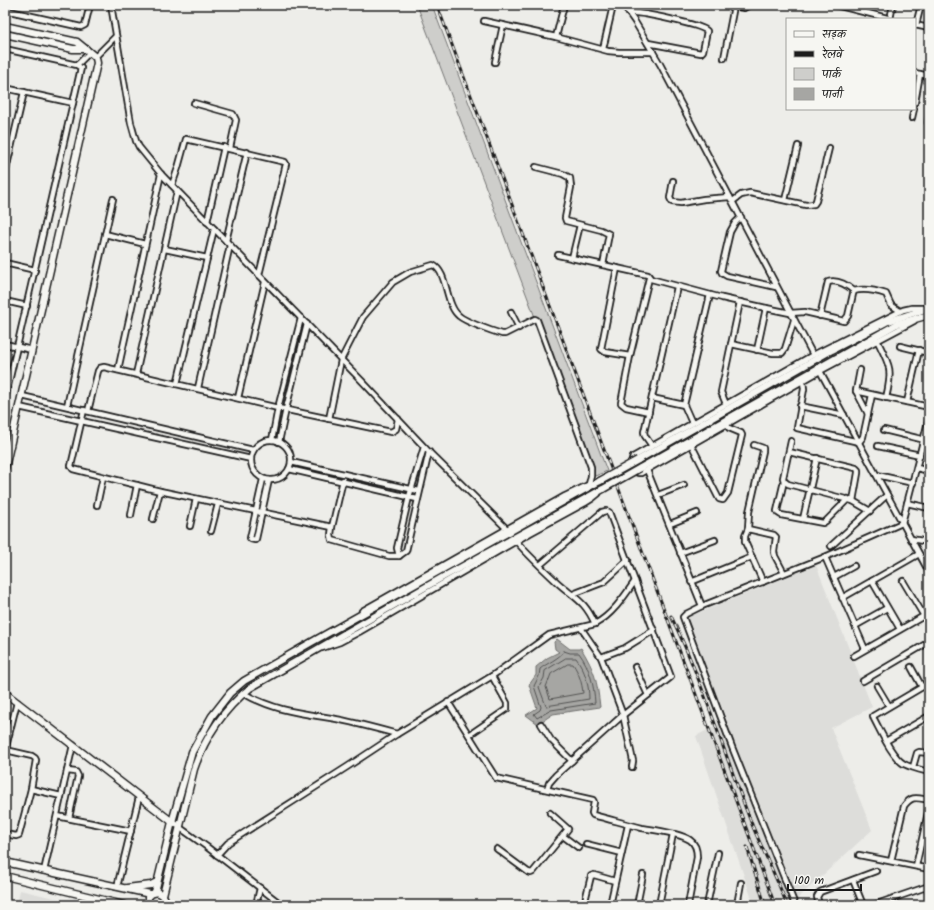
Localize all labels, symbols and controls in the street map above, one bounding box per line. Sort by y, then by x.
legend [786,18,916,110]
text: सड़क [822,25,848,44]
text: रेलवे [822,45,845,64]
text: पार्क [821,65,843,84]
text: पानी [821,85,845,104]
scale bar [788,866,861,892]
text: 100 m [794,871,825,890]

